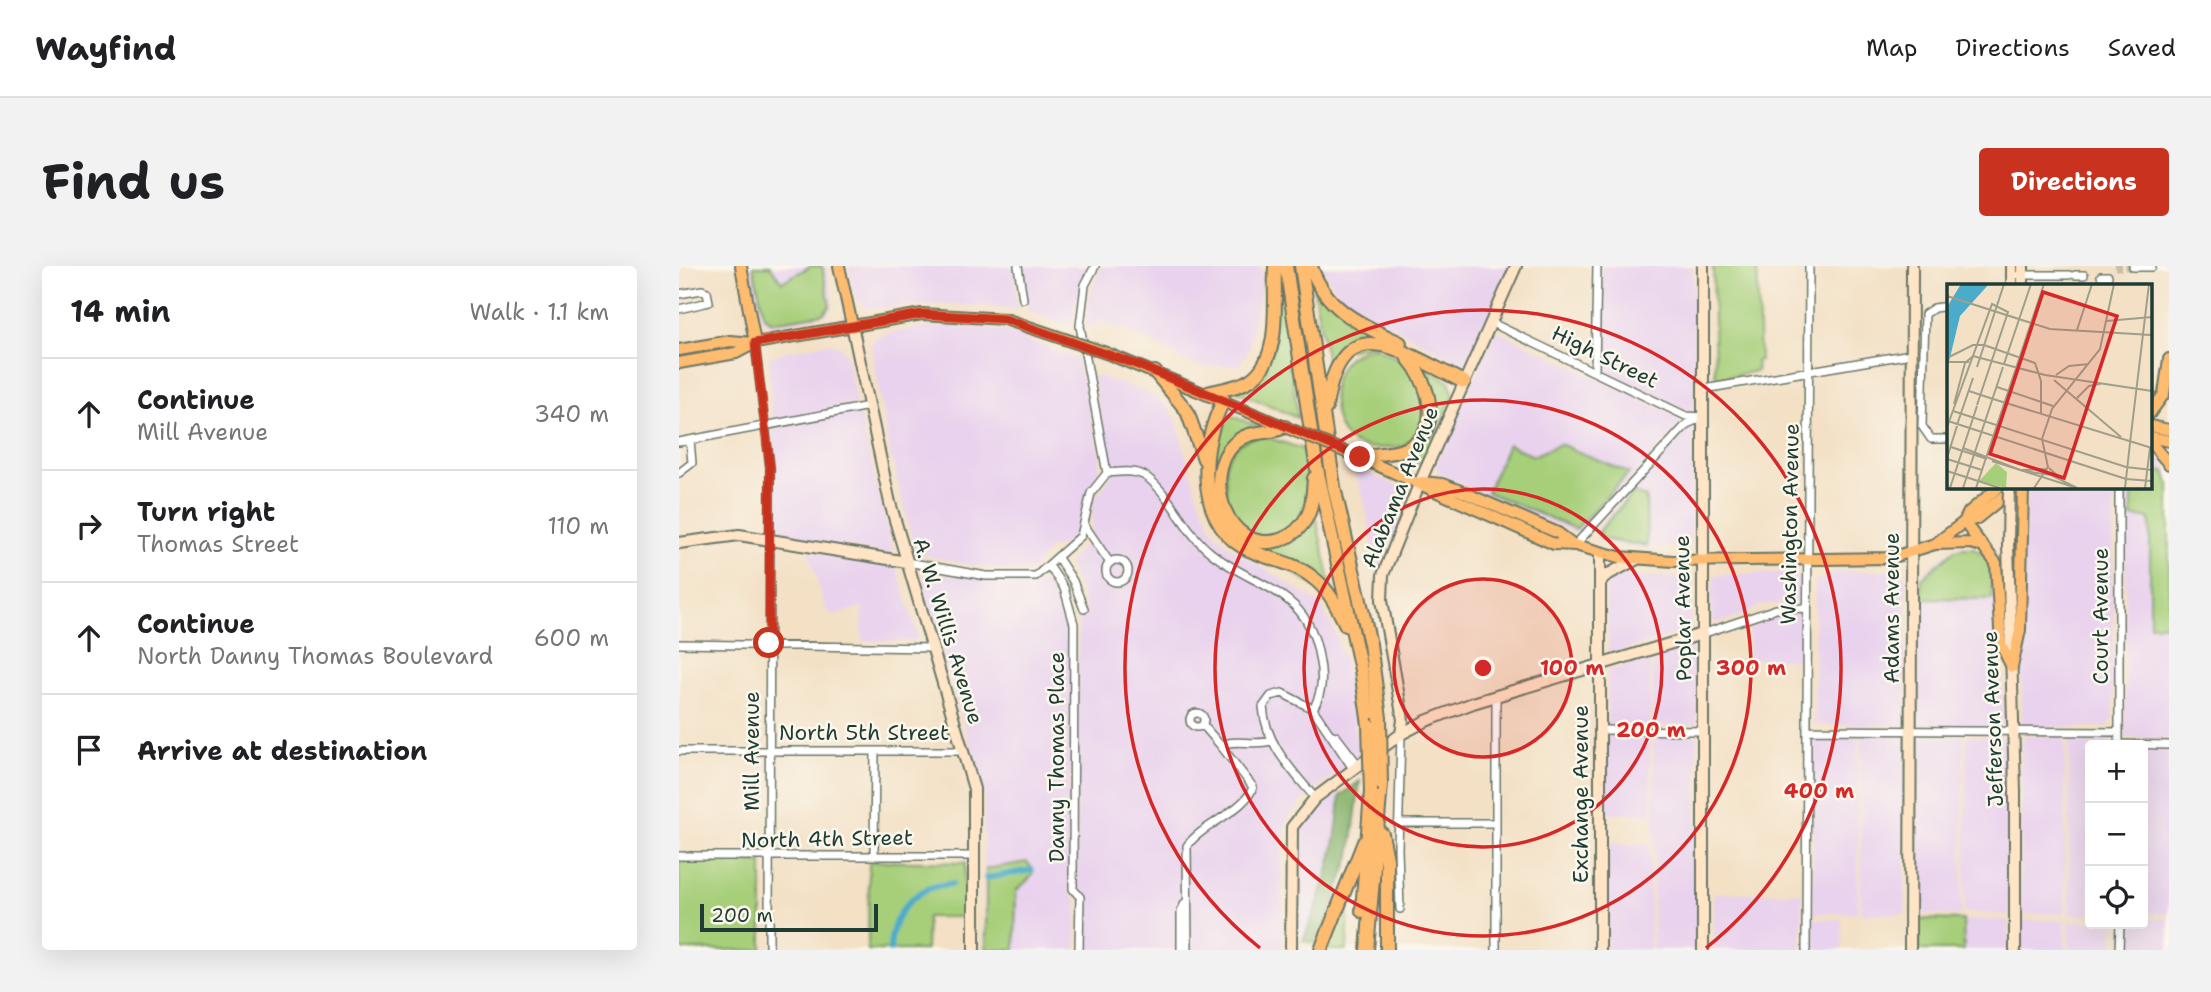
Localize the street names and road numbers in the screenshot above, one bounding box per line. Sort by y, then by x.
street label: High Street [1547,319,1663,395]
street label: Alabama Avenue [1355,402,1445,572]
street label: Washington Avenue [1774,423,1806,625]
street label: Adams Avenue [1878,532,1906,684]
street label: A. W. Willis Avenue [906,534,990,728]
street label: Poplar Avenue [1668,535,1698,681]
street label: Court Avenue [2087,548,2115,684]
street label: Jefferson Avenue [1976,630,2010,808]
street label: Danny Thomas Place [1043,652,1071,863]
street label: Mill Avenue [738,691,766,811]
street label: Exchange Avenue [1567,705,1595,883]
street label: North 5th Street [779,719,949,747]
street label: North 4th Street [741,824,913,854]

